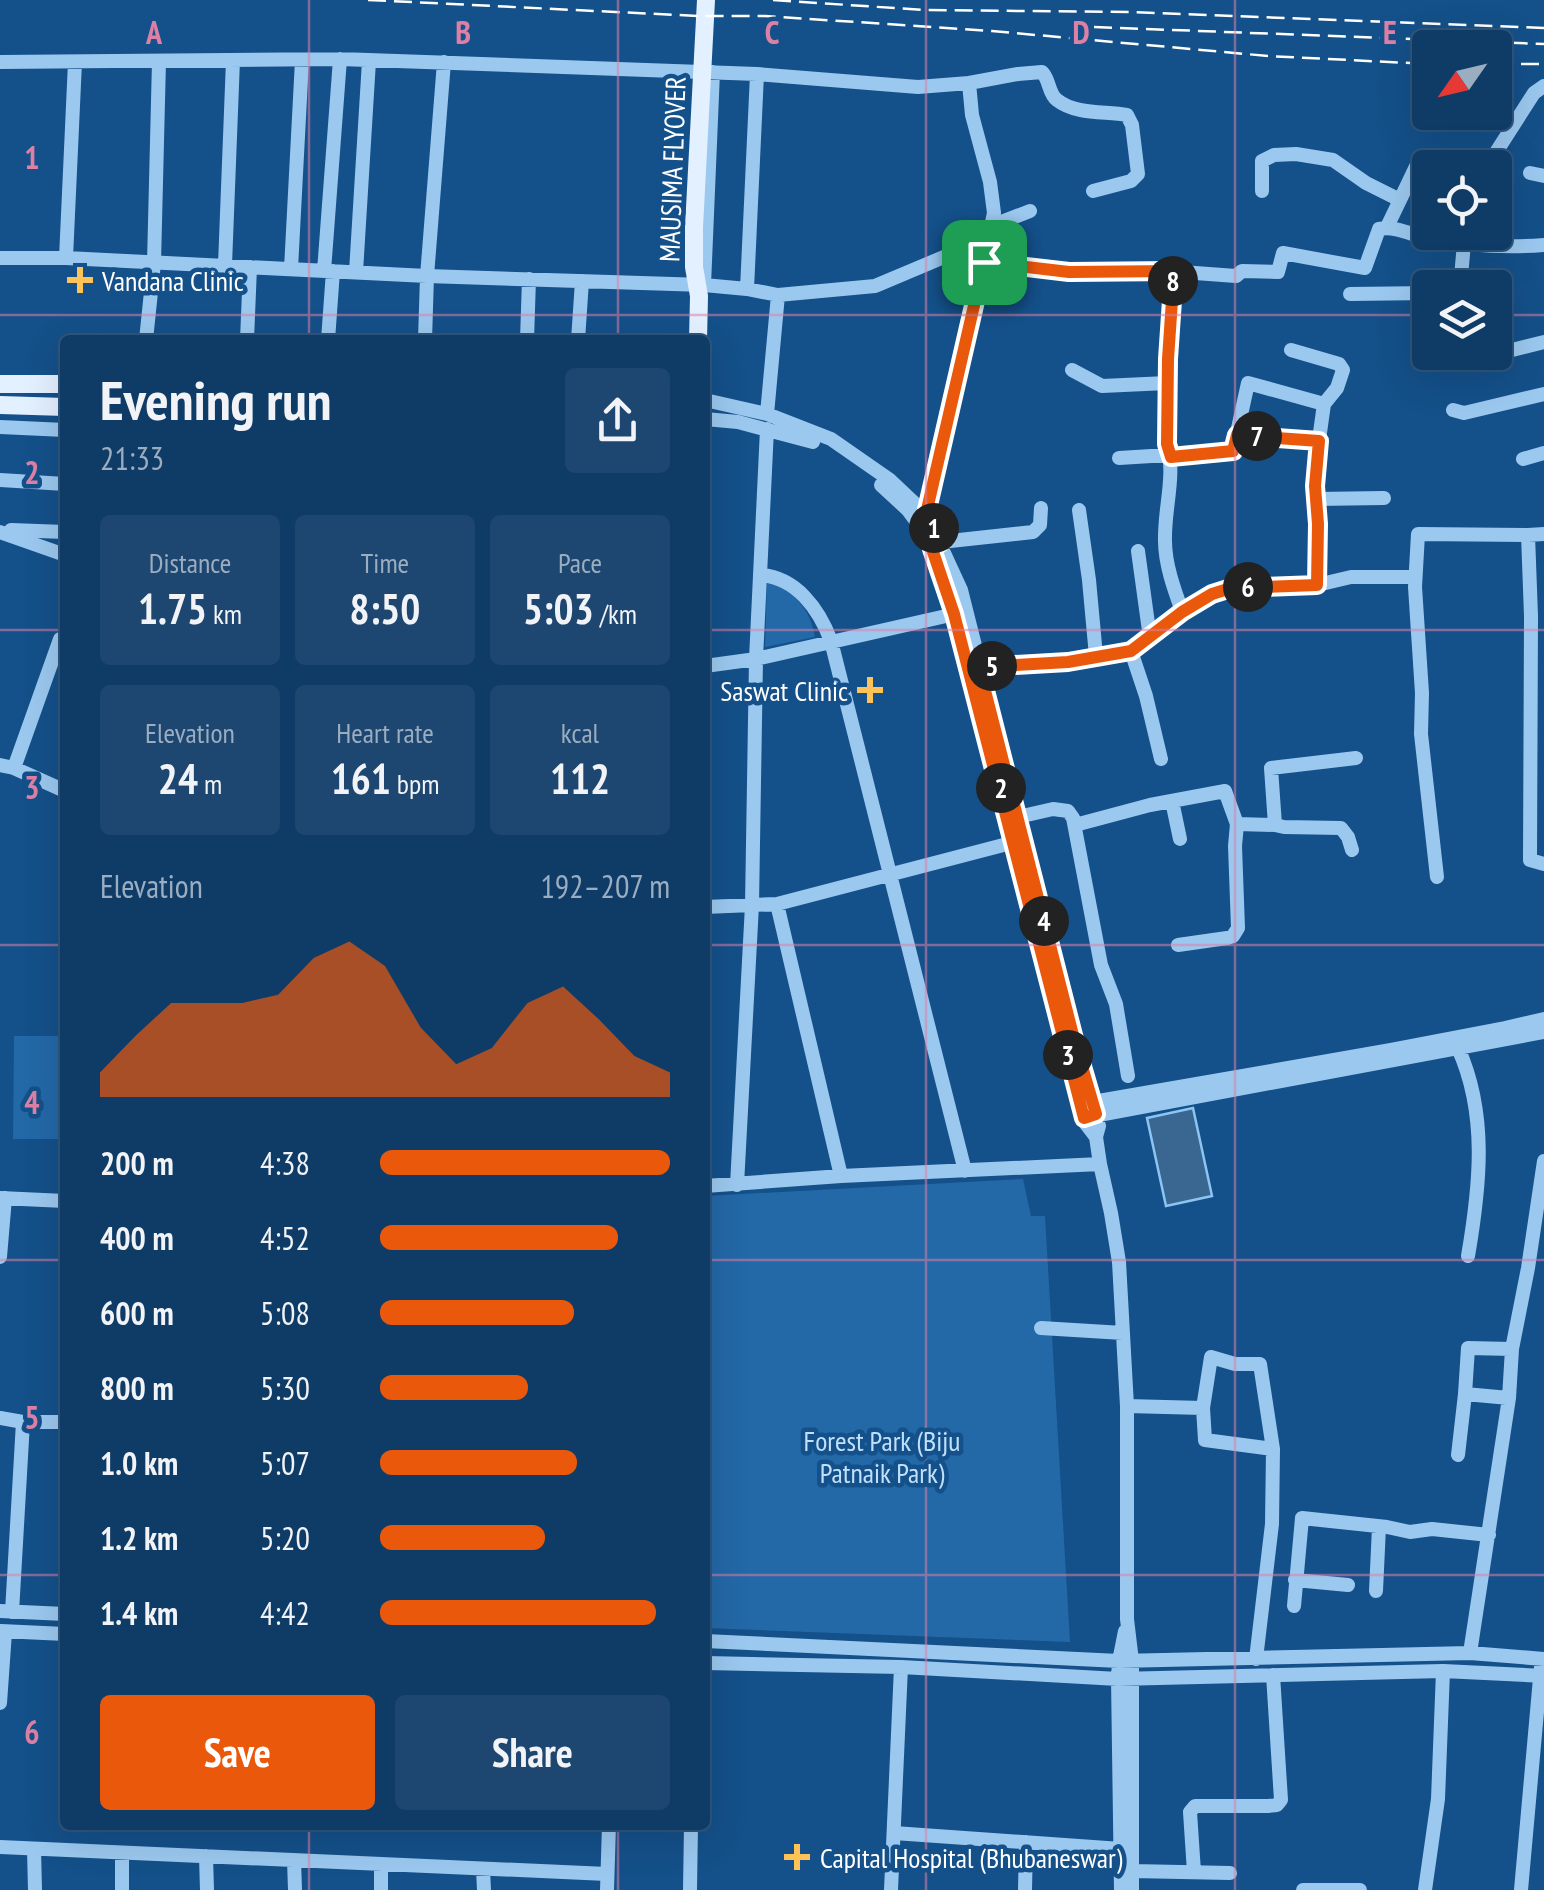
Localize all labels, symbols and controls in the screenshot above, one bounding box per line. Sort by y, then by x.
text: A [145,11,163,53]
text: B [455,11,471,53]
text: C [765,11,780,53]
text: D [1072,11,1090,53]
text: E [1383,11,1397,53]
north arrow [1412,30,1512,130]
map controls [1412,30,1512,370]
street label: MAUSIMA FLYOVER [650,75,694,263]
text: 1 [24,136,40,178]
button: locate [1412,150,1512,250]
pin [942,220,1027,305]
icon: arrive [957,235,1012,290]
pin: 8 [1148,256,1198,306]
place label: Vandana Clinic [101,262,244,299]
text: 8 [1166,262,1180,299]
marker: Vandana Clinic [67,267,93,293]
button: layers [1412,270,1512,370]
text: Evening run [100,364,332,435]
button: share [565,368,670,473]
pin: 7 [1232,411,1282,461]
text: 7 [1250,417,1264,454]
text: 21:33 [100,437,164,479]
text: 2 [24,451,40,493]
pin: 1 [909,503,959,553]
text: 1 [927,509,941,546]
text: Distance [149,544,231,581]
text: Time [361,544,409,581]
text: Pace [558,544,602,581]
pin: 6 [1223,562,1273,612]
text: 6 [1241,568,1255,605]
text: 1.75 [138,581,207,636]
text: 8:50 [350,581,420,636]
text: 5:03 [523,581,594,636]
text: km [207,595,242,632]
text: /km [594,595,637,632]
pin: 5 [967,641,1017,691]
text: 5 [985,647,999,684]
place label: Saswat Clinic [720,672,848,709]
marker: Saswat Clinic [857,677,883,703]
text: Elevation [145,714,235,751]
text: Heart rate [336,714,434,751]
text: kcal [561,714,599,751]
text: 24 [158,751,198,806]
text: 161 [331,751,391,806]
text: 112 [550,751,610,806]
pin: 2 [976,763,1026,813]
text: m [198,765,222,802]
text: bpm [391,765,439,802]
text: 3 [24,766,40,808]
text: 2 [994,769,1008,806]
text: Elevation [100,865,203,907]
text: 192–207 m [540,865,670,907]
pin: 4 [1019,896,1069,946]
text: 4 [1037,902,1051,939]
pin: 3 [1043,1030,1093,1080]
text: 3 [1061,1036,1075,1073]
text: 4 [24,1081,40,1123]
text: 200 m [100,1142,174,1184]
text: 4:38 [260,1142,310,1184]
text: 400 m [100,1217,174,1259]
text: 4:52 [260,1217,310,1259]
text: 600 m [100,1292,174,1334]
text: 5:08 [260,1292,310,1334]
text: 800 m [100,1367,174,1409]
text: 5:30 [260,1367,310,1409]
text: 5 [24,1396,40,1438]
park label: Forest Park (Biju Patnaik Park) [804,1422,960,1491]
text: 1.0 km [100,1442,178,1484]
text: 5:07 [260,1442,310,1484]
text: 1.2 km [100,1517,178,1559]
text: 5:20 [260,1517,310,1559]
text: 1.4 km [100,1592,178,1634]
text: 4:42 [260,1592,310,1634]
button: Save [100,1695,375,1810]
button: Share [395,1695,670,1810]
text: 6 [24,1711,40,1753]
place label: Capital Hospital (Bhubaneswar) [820,1839,1123,1876]
marker: Capital Hospital (Bhubaneswar) [784,1844,810,1870]

